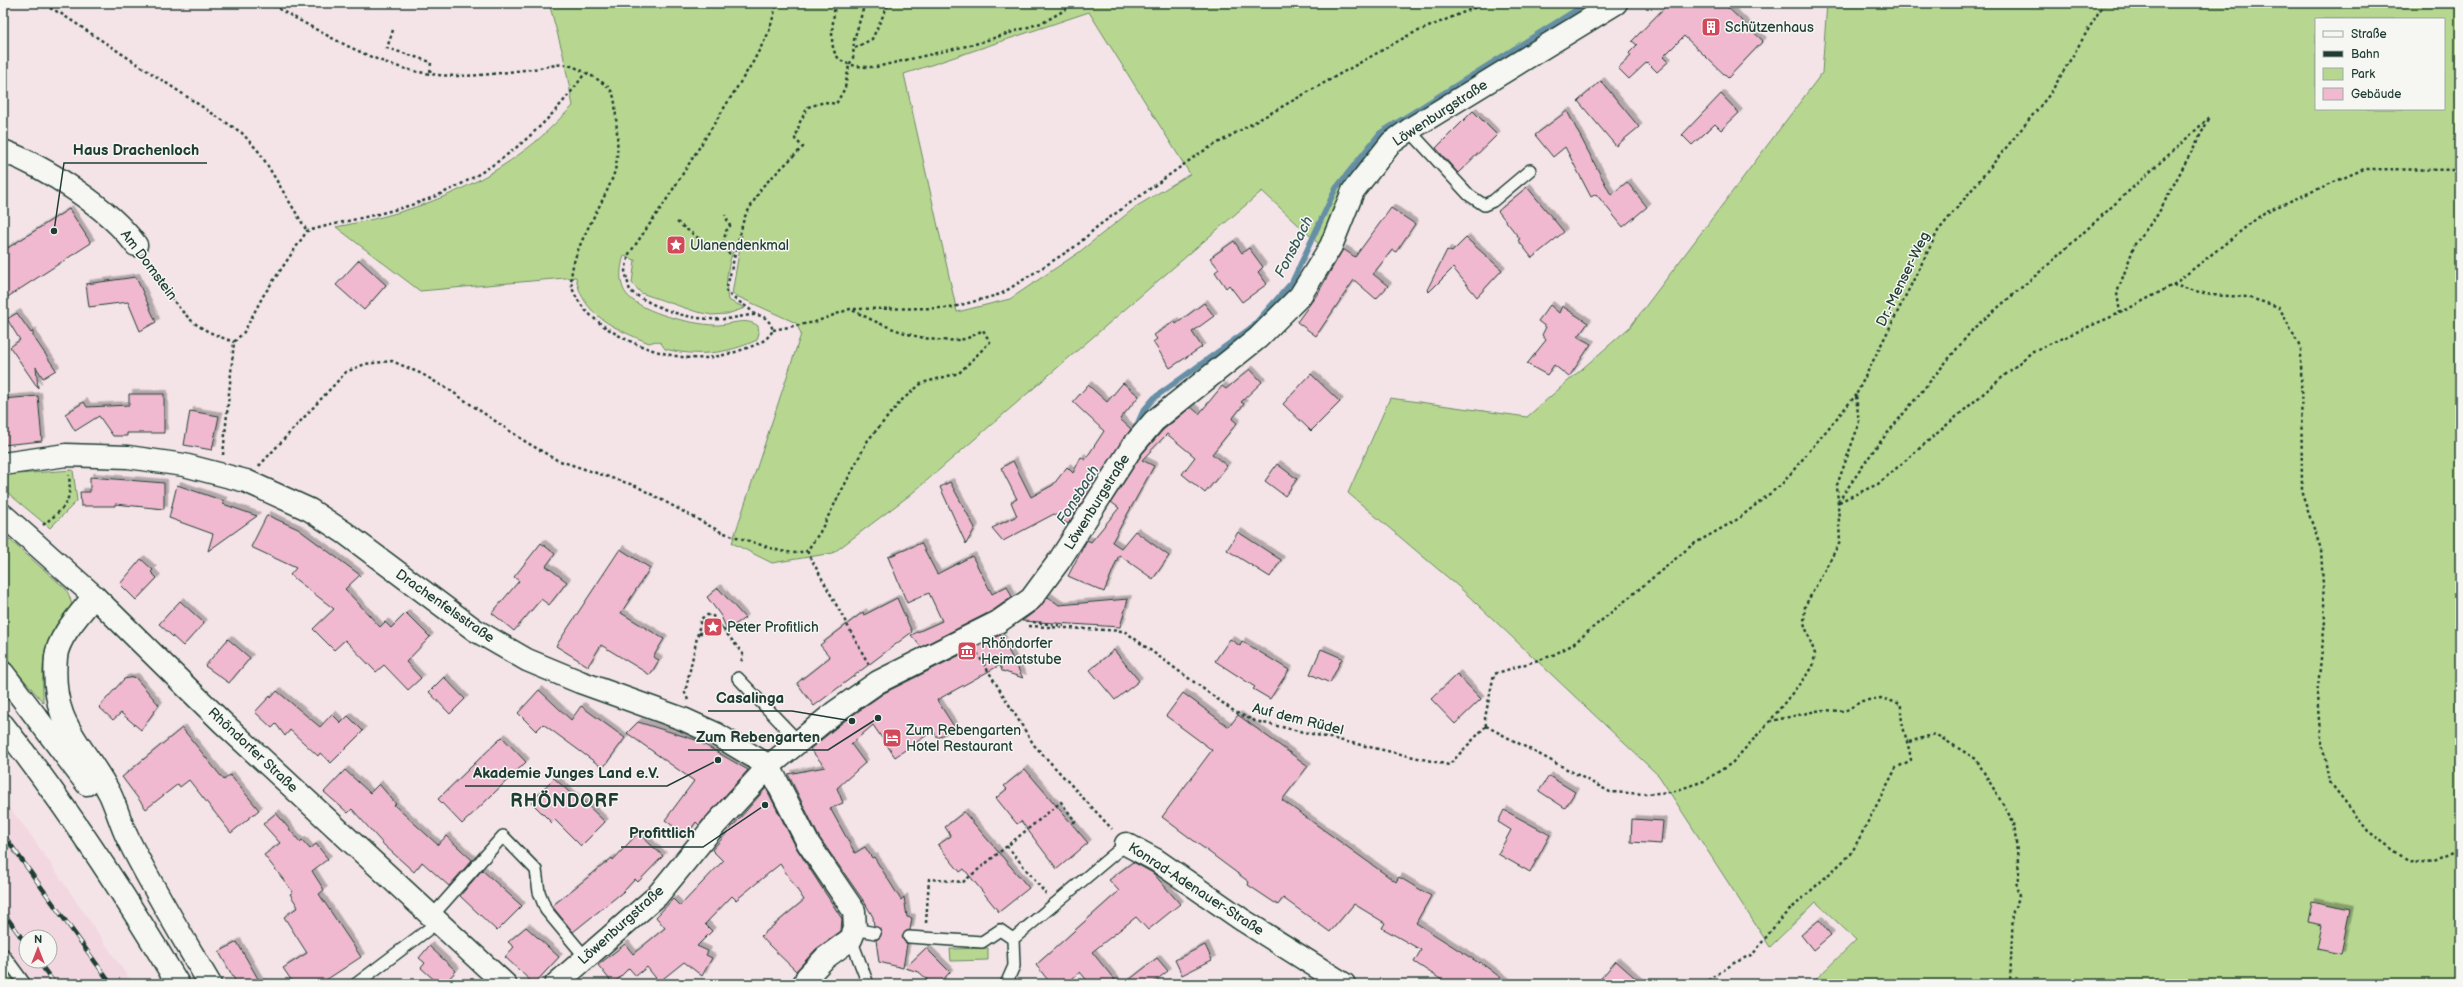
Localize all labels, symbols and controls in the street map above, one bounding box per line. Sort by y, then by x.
building icon: Schützenhaus [1700,16,1722,38]
legend [2315,18,2445,110]
place label: Schützenhaus [1725,19,1814,36]
text: Straße [2351,27,2387,42]
text: Bahn [2351,47,2380,62]
text: Park [2351,67,2375,82]
street label: Löwenburgstraße [1389,76,1491,150]
text: Gebäude [2351,87,2401,102]
callout: Haus Drachenloch [64,136,207,163]
text: Haus Drachenloch [73,141,199,160]
water label: Fonsbach [1270,213,1318,281]
street label: Am Domstein [117,226,181,304]
street label: Dr.-Menser-Weg [1873,229,1933,329]
place icon: Ulanendenkmal [665,234,687,256]
place label: Ulanendenkmal [690,237,789,254]
street label: Löwenburgstraße [1061,451,1133,553]
water label: Fonsbach [1052,462,1104,528]
street label: Drachenfelsstraße [392,566,498,646]
place icon: Peter Profitlich [702,616,724,638]
place label: Peter Profitlich [727,619,819,636]
place label: Rhöndorfer Heimatstube [981,635,1062,668]
museum icon: Rhöndorfer Heimatstube [956,640,978,662]
callout: Casalinga [708,684,792,711]
text: Casalinga [716,689,784,708]
street label: Auf dem Rüdel [1251,699,1345,739]
street label: Rhöndorfer Straße [205,704,301,796]
place label: Zum Rebengarten Hotel Restaurant [905,722,1021,755]
callout: Zum Rebengarten [688,723,828,750]
hotel icon: Zum Rebengarten Hotel Restaurant [881,727,903,749]
text: Zum Rebengarten [696,728,820,747]
callout: Akademie Junges Land e.V. [465,759,667,786]
text: Akademie Junges Land e.V. [472,764,659,783]
district label: RHÖNDORF [510,790,620,812]
callout: Profittlich [621,820,703,847]
text: Profittlich [629,824,695,843]
street label: Konrad-Adenauer-Straße [1125,839,1267,939]
street label: Löwenburgstraße [575,882,667,968]
north arrow [18,929,58,969]
text: N [34,933,42,946]

